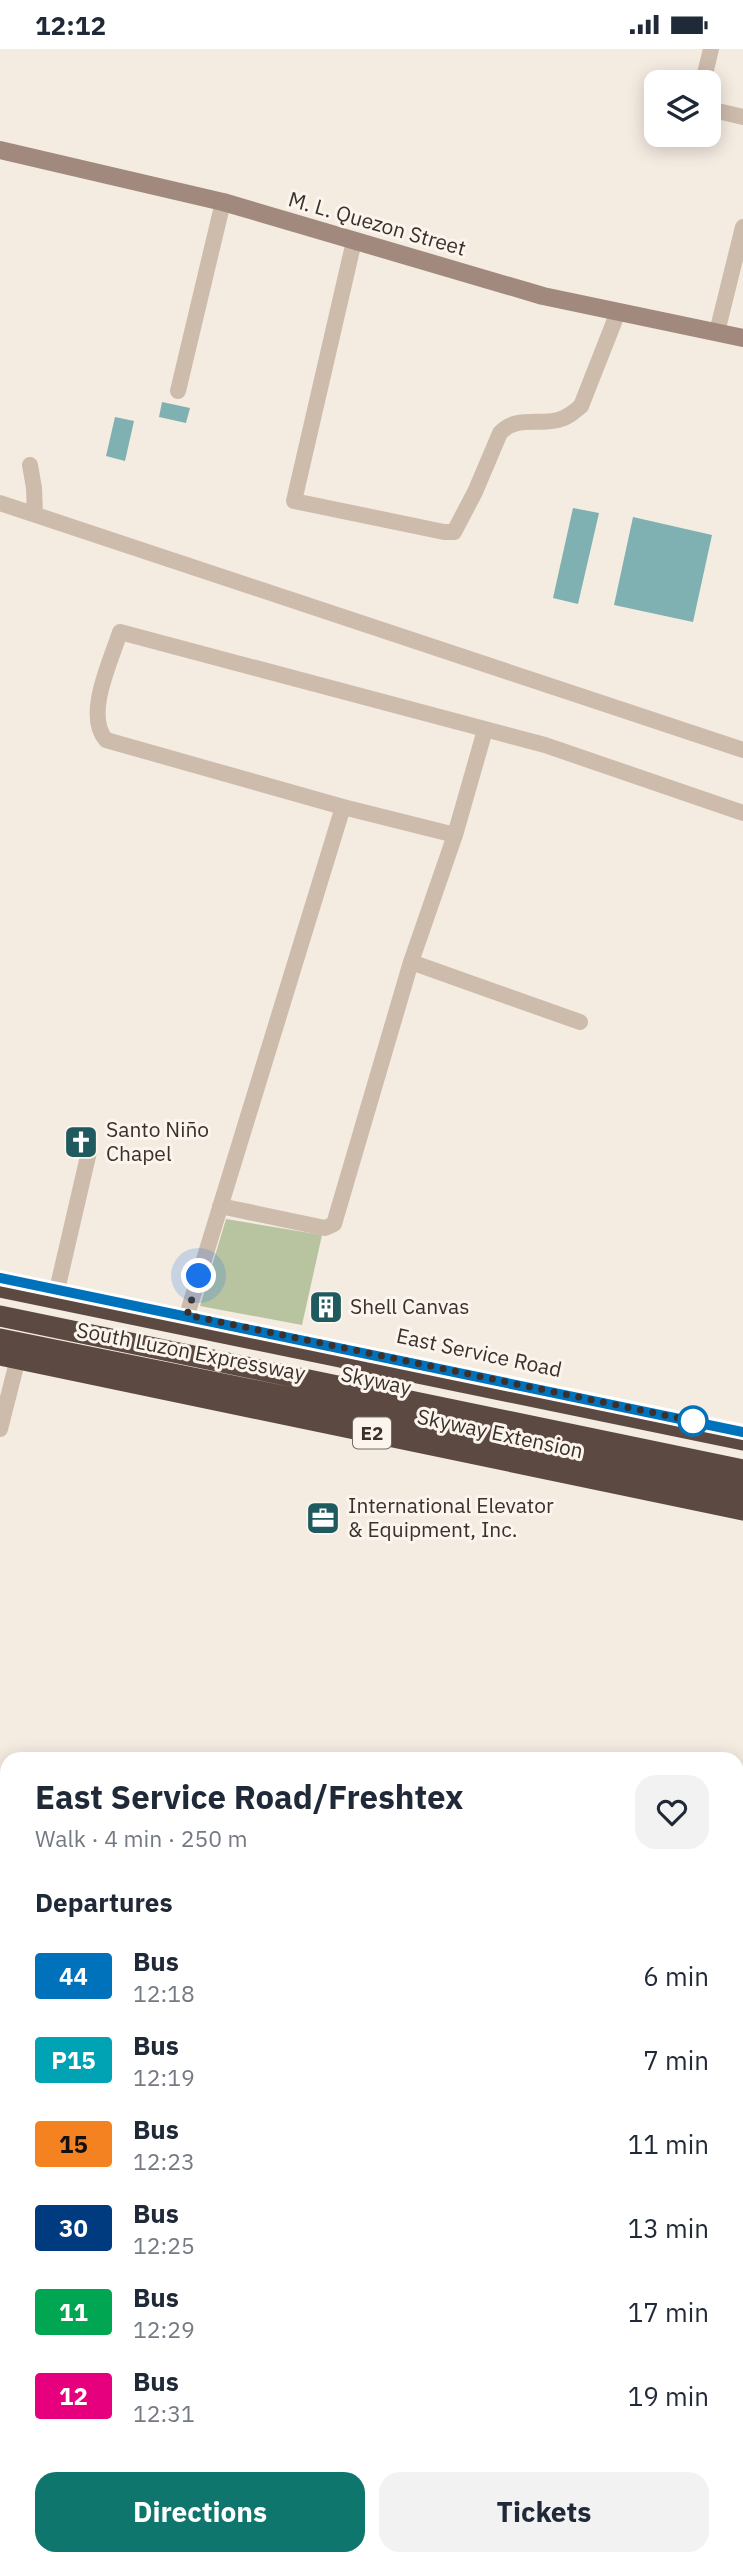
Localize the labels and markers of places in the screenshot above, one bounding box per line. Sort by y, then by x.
place label: Santo Niño Chapel [106,1115,209,1167]
church icon: Santo Niño Chapel [62,1123,100,1161]
building icon: Shell Canvas [307,1288,345,1326]
place label: Shell Canvas [350,1292,470,1320]
unlabelled marker [678,1406,708,1436]
place label: International Elevator & Equipment, Inc. [348,1491,554,1543]
office icon: International Elevator & Equipment, Inc. [304,1499,342,1537]

